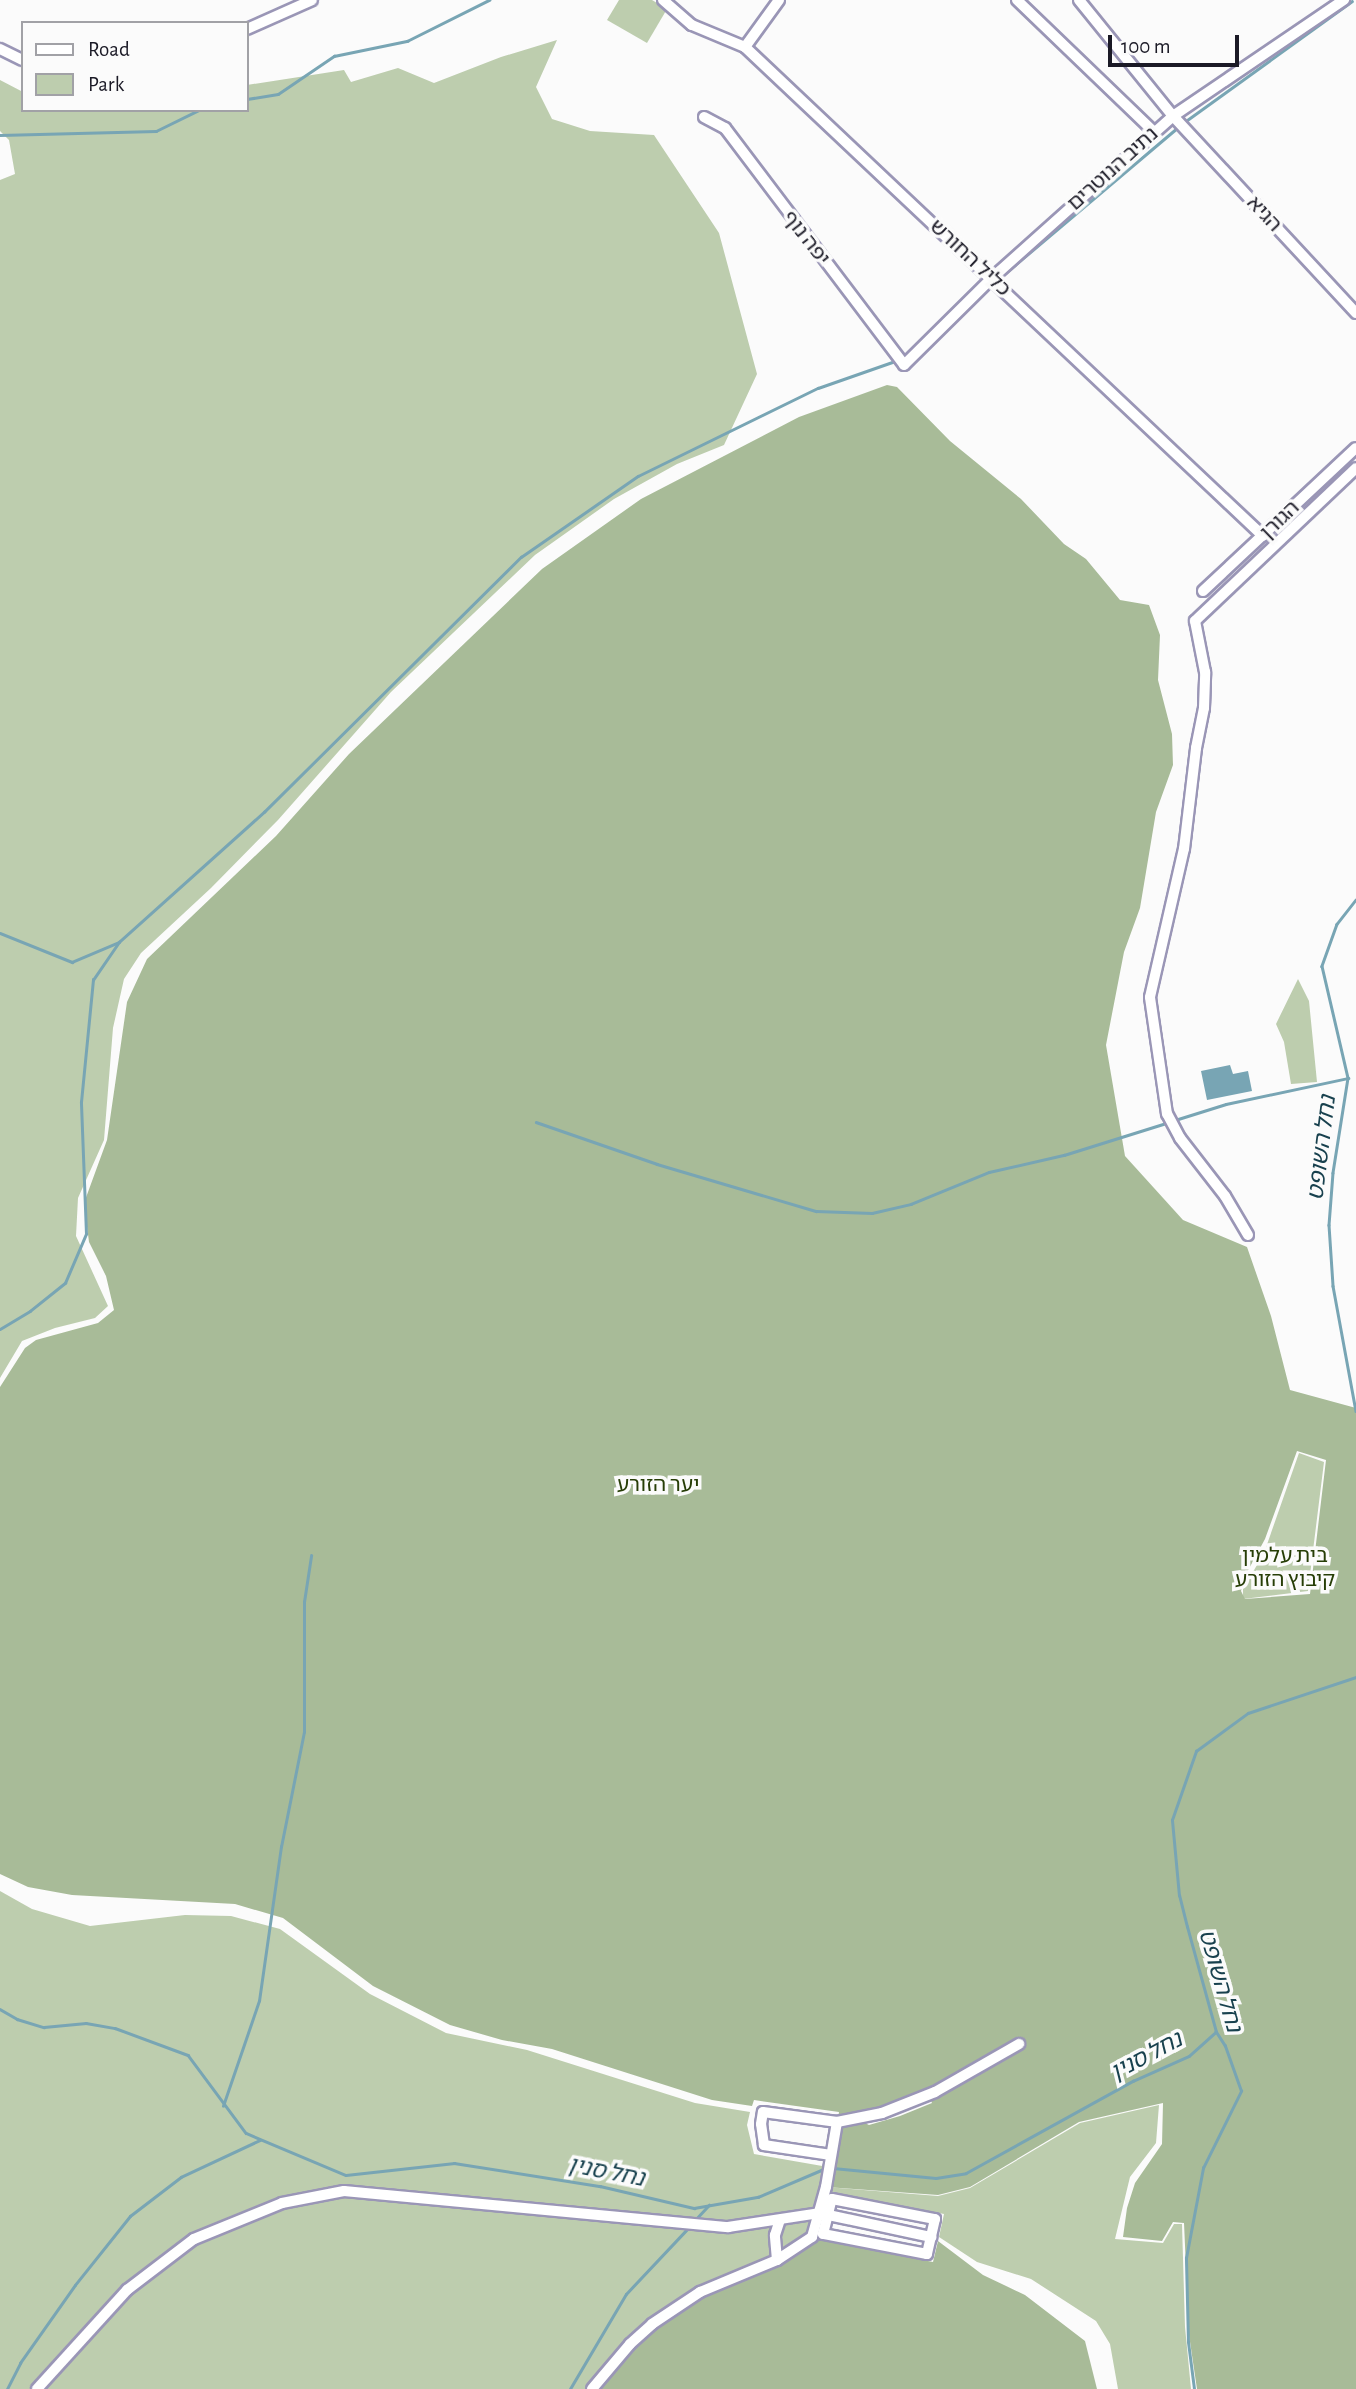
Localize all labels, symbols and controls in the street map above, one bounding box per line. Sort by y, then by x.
legend [21,21,248,112]
scale bar [1111,21,1242,65]
text: 100 m [1121,36,1171,57]
text: Road [88,39,130,60]
text: Park [88,74,124,95]
street label: נתיב הנוטרים [1062,122,1164,216]
street label: הגיא [1241,191,1287,237]
street label: יפה נוף [777,206,835,270]
street label: כליל החורש [924,214,1016,302]
street label: הגורן [1255,495,1305,545]
water label: נחל השופט [1303,1094,1343,1202]
park label: יער הזורע [617,1472,699,1498]
park label: בית עלמין קיבוץ הזורע [1235,1543,1335,1593]
water label: נחל השופט [1191,1927,1247,2035]
water label: נחל סנין [1107,2027,1187,2087]
water label: נחל סנין [566,2152,646,2194]

